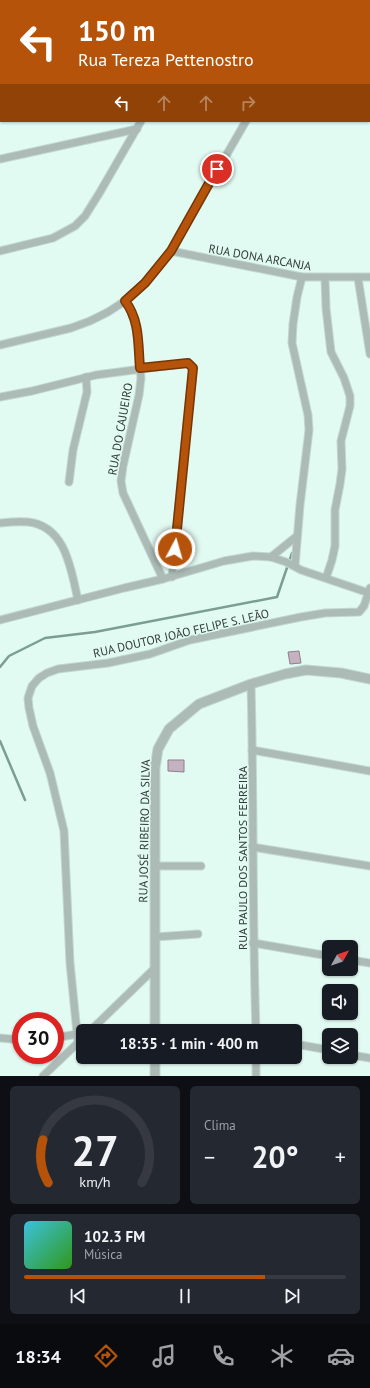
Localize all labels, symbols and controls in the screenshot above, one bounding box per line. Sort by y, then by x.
text: 150 m [78,12,155,49]
icon: left [12,16,64,68]
text: Rua Tereza Pettenostro [78,48,254,71]
icon: left [111,92,133,114]
icon: ahead [153,92,175,114]
icon: ahead [195,92,217,114]
icon: right [237,92,259,114]
pin [200,152,234,186]
icon: arrive [206,158,228,180]
street label: RUA DONA ARCANJA [208,241,312,273]
street label: RUA DO CAJUEIRO [104,382,136,476]
position arrow [154,528,196,570]
street label: RUA DOUTOR JOÃO FELIPE S. LEÃO [92,605,270,661]
street label: RUA JOSÉ RIBEIRO DA SILVA [135,759,153,903]
street label: RUA PAULO DOS SANTOS FERREIRA [235,766,250,950]
north arrow [322,940,358,976]
map controls [322,940,358,1064]
button: sound [322,984,358,1020]
speed limit sign: 30 [12,1012,64,1064]
button: layers [322,1028,358,1064]
text: 18:35 · 1 min · 400 m [120,1034,258,1053]
text: Clima [204,1117,236,1134]
text: 27 [71,1124,119,1177]
text: 20° [251,1137,299,1176]
text: − [204,1143,215,1171]
text: + [335,1143,346,1171]
text: km/h [79,1172,111,1191]
text: 102.3 FM [84,1227,145,1246]
text: Música [84,1246,123,1263]
icon: previous [67,1285,89,1307]
icon: pause [174,1285,196,1307]
icon: next [281,1285,303,1307]
icon: directions [92,1342,120,1370]
icon: music [150,1342,178,1370]
icon: phone [209,1342,237,1370]
icon: climate [268,1342,296,1370]
icon: car [327,1342,355,1370]
text: 18:34 [15,1345,61,1368]

